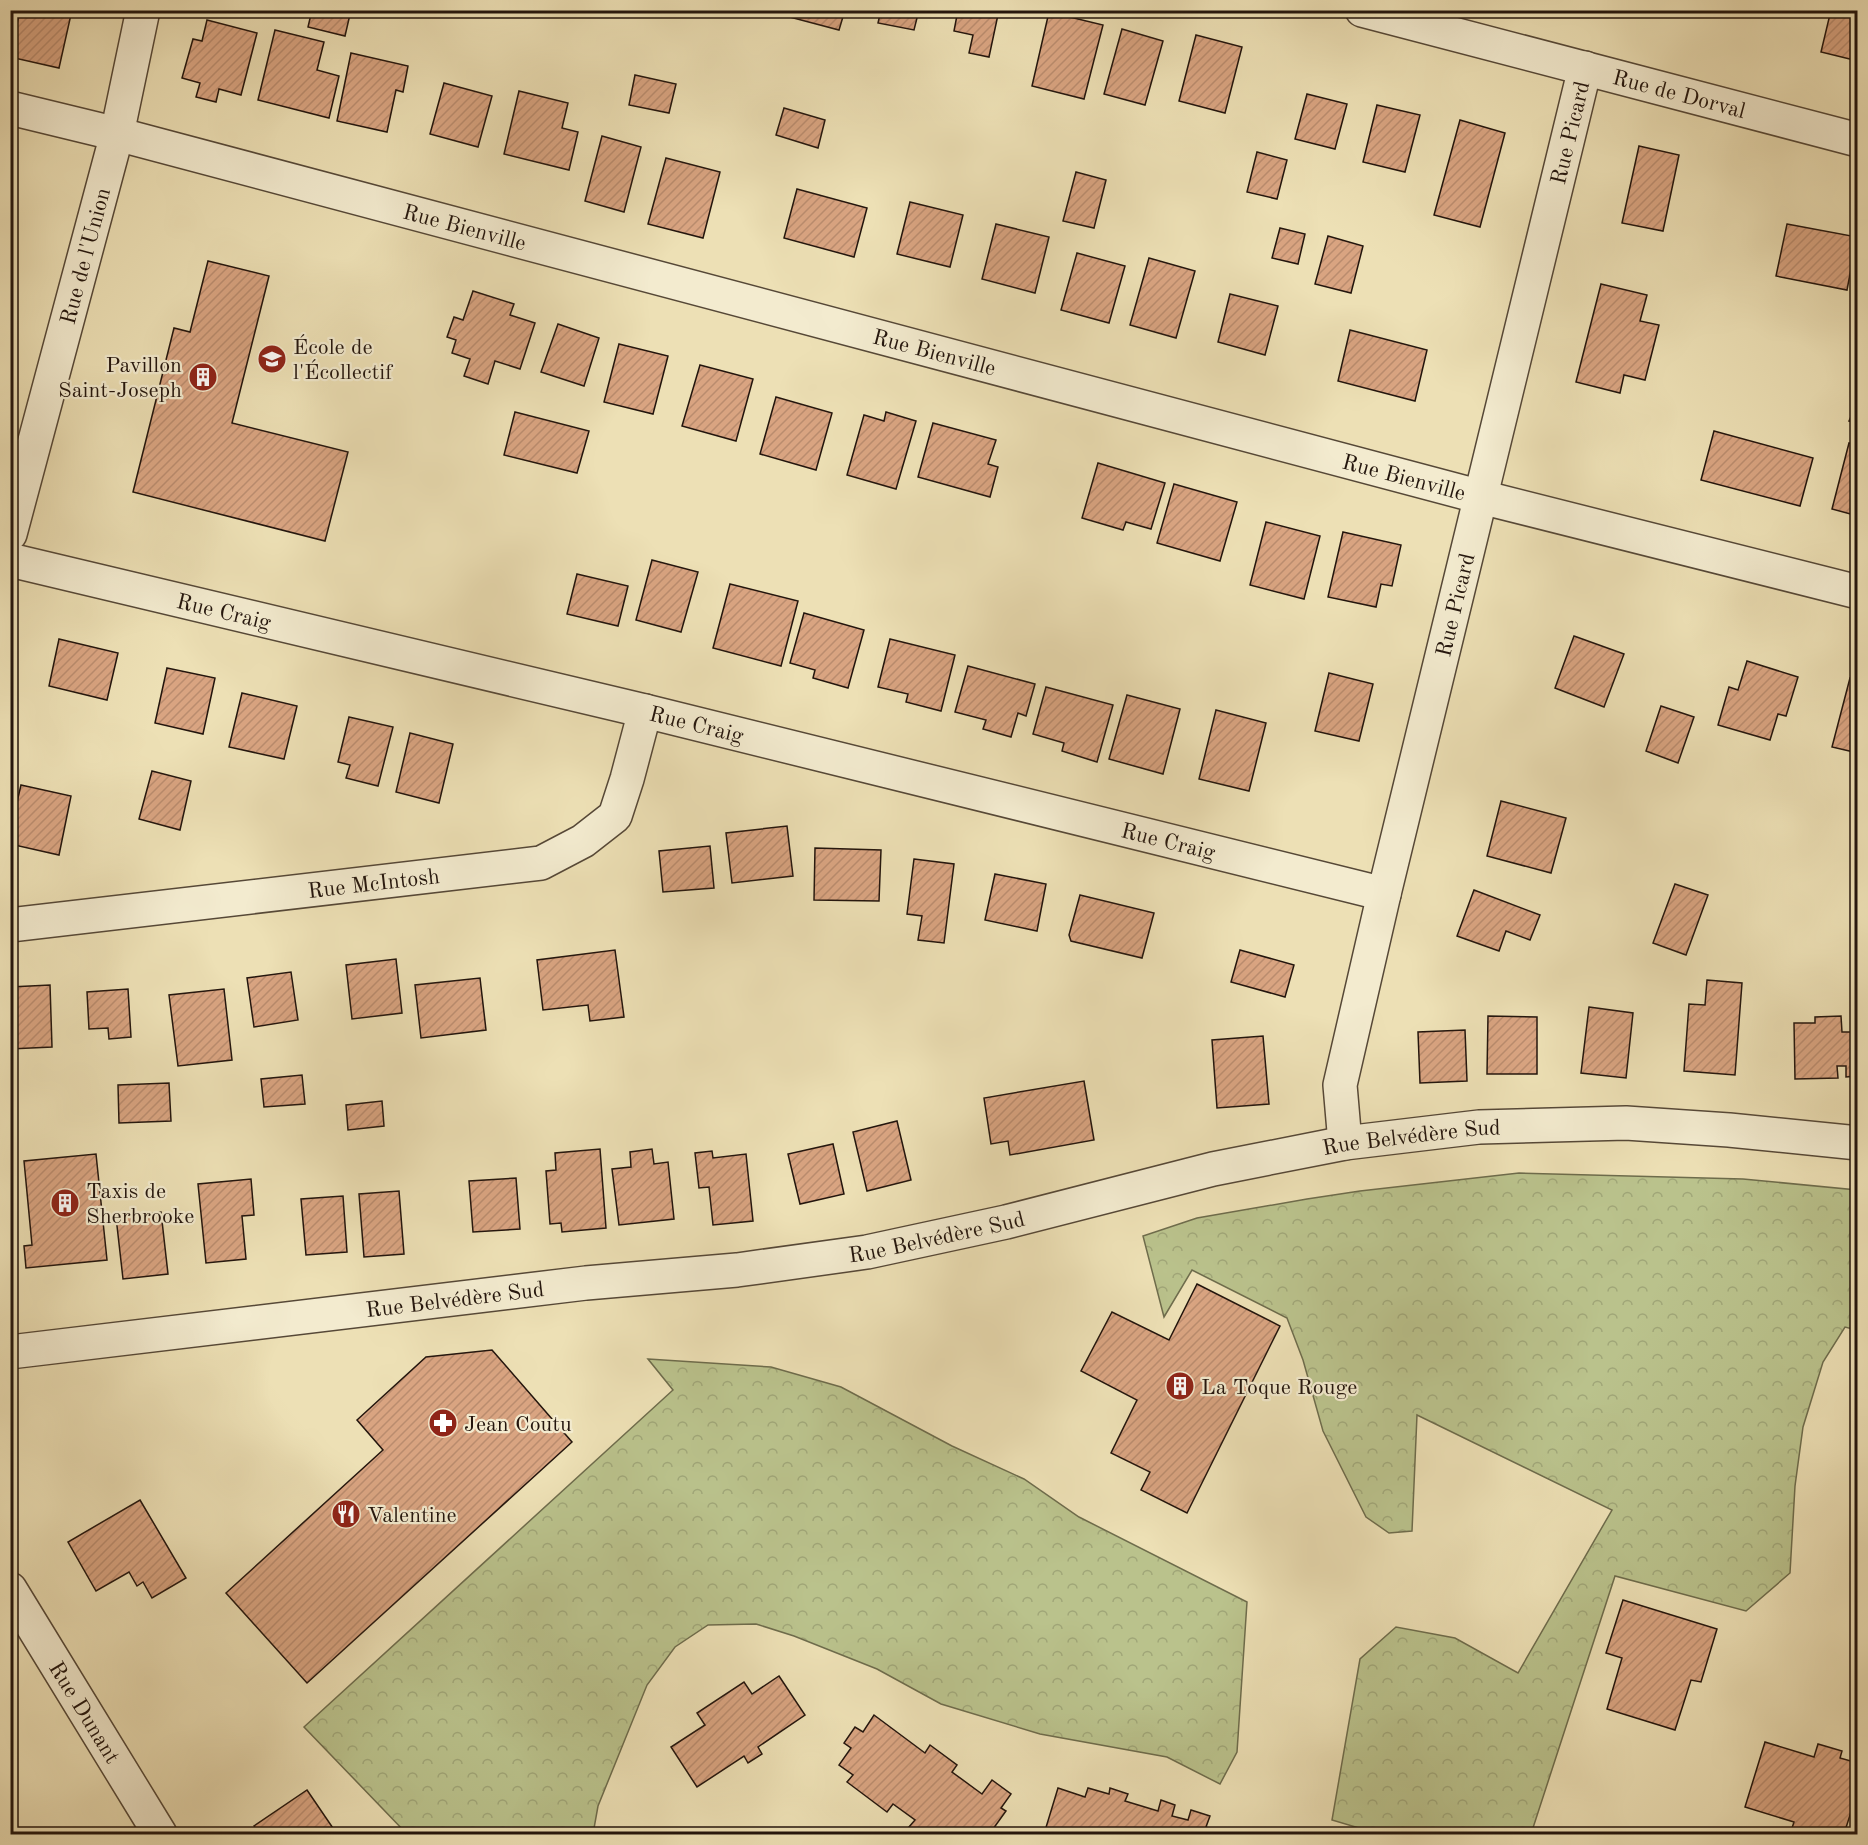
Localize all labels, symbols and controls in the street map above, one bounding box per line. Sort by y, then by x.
street label: Rue de Dorval [1610,67,1748,123]
street label: Rue Picard [1548,79,1594,187]
street label: Rue de l'Union [58,185,115,327]
street label: Rue Bienville [400,202,528,255]
street label: Rue Bienville [870,327,998,380]
place label: École de l'Écollectif [293,334,393,384]
school or university icon: École de l'Écollectif [256,343,288,375]
place label: Pavillon Saint-Joseph [58,355,182,402]
building icon: Pavillon Saint-Joseph [187,361,219,393]
street label: Rue Bienville [1340,452,1468,505]
street label: Rue Picard [1433,551,1480,659]
street label: Rue Craig [174,591,273,635]
street label: Rue Craig [647,703,746,748]
street label: Rue Craig [1119,820,1217,865]
street label: Rue McIntosh [307,866,441,903]
street label: Rue Belvédère Sud [1321,1117,1501,1160]
place label: Taxis de Sherbrooke [86,1181,194,1228]
building icon: Taxis de Sherbrooke [49,1187,81,1219]
street label: Rue Belvédère Sud [847,1209,1027,1267]
street label: Rue Belvédère Sud [365,1279,546,1322]
building icon: La Toque Rouge [1164,1370,1196,1402]
place label: La Toque Rouge [1201,1377,1357,1399]
pharmacy icon: Jean Coutu [427,1407,459,1439]
place label: Jean Coutu [464,1414,572,1436]
restaurant icon: Valentine [330,1498,362,1530]
place label: Valentine [367,1505,457,1527]
street label: Rue Dunant [44,1658,123,1768]

